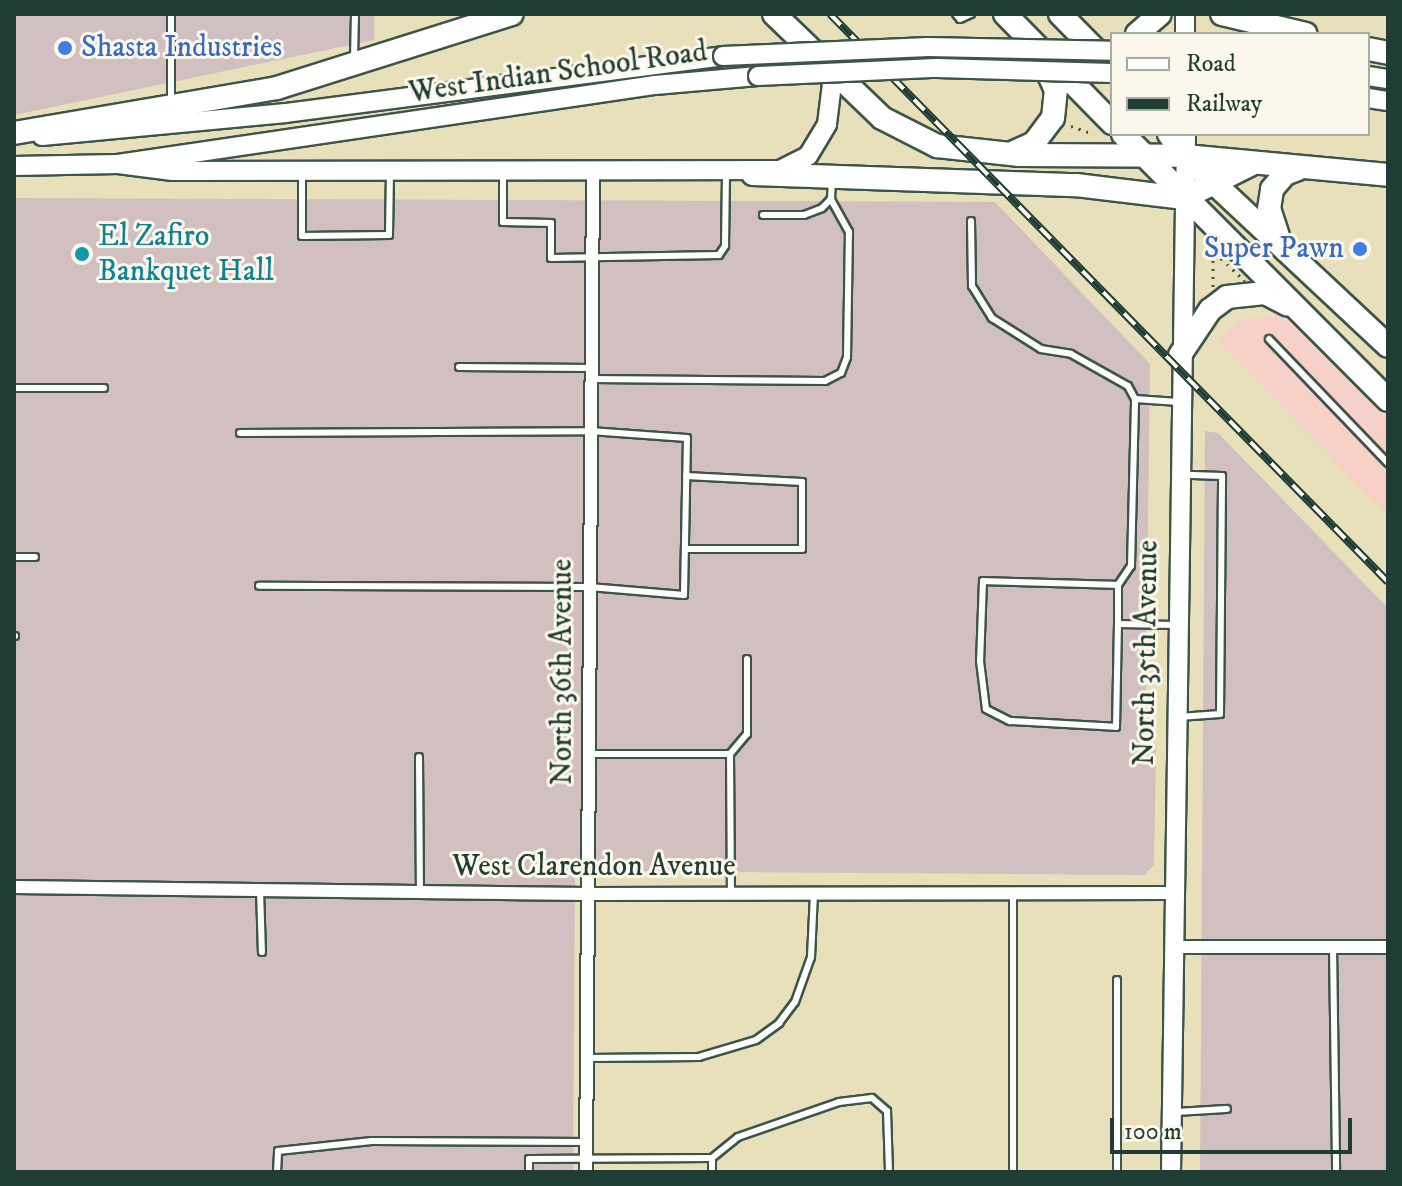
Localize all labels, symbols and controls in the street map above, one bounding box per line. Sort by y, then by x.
place label: Shasta Industries [81,30,282,66]
legend [1110,32,1370,136]
street label: West Indian School Road [406,34,710,112]
marker: Shasta Industries [56,39,74,57]
text: Road [1186,49,1236,79]
text: Railway [1186,89,1262,119]
place label: El Zafiro Bankquet Hall [98,219,274,290]
place label: Super Pawn [1204,231,1344,267]
marker: Super Pawn [1351,240,1369,258]
marker: El Zafiro Bankquet Hall [73,245,91,263]
street label: North 35th Avenue [1127,540,1167,766]
street label: North 36th Avenue [545,559,581,785]
street label: West Clarendon Avenue [452,849,736,885]
scale bar [1114,1102,1356,1152]
text: 100 m [1124,1117,1182,1147]

